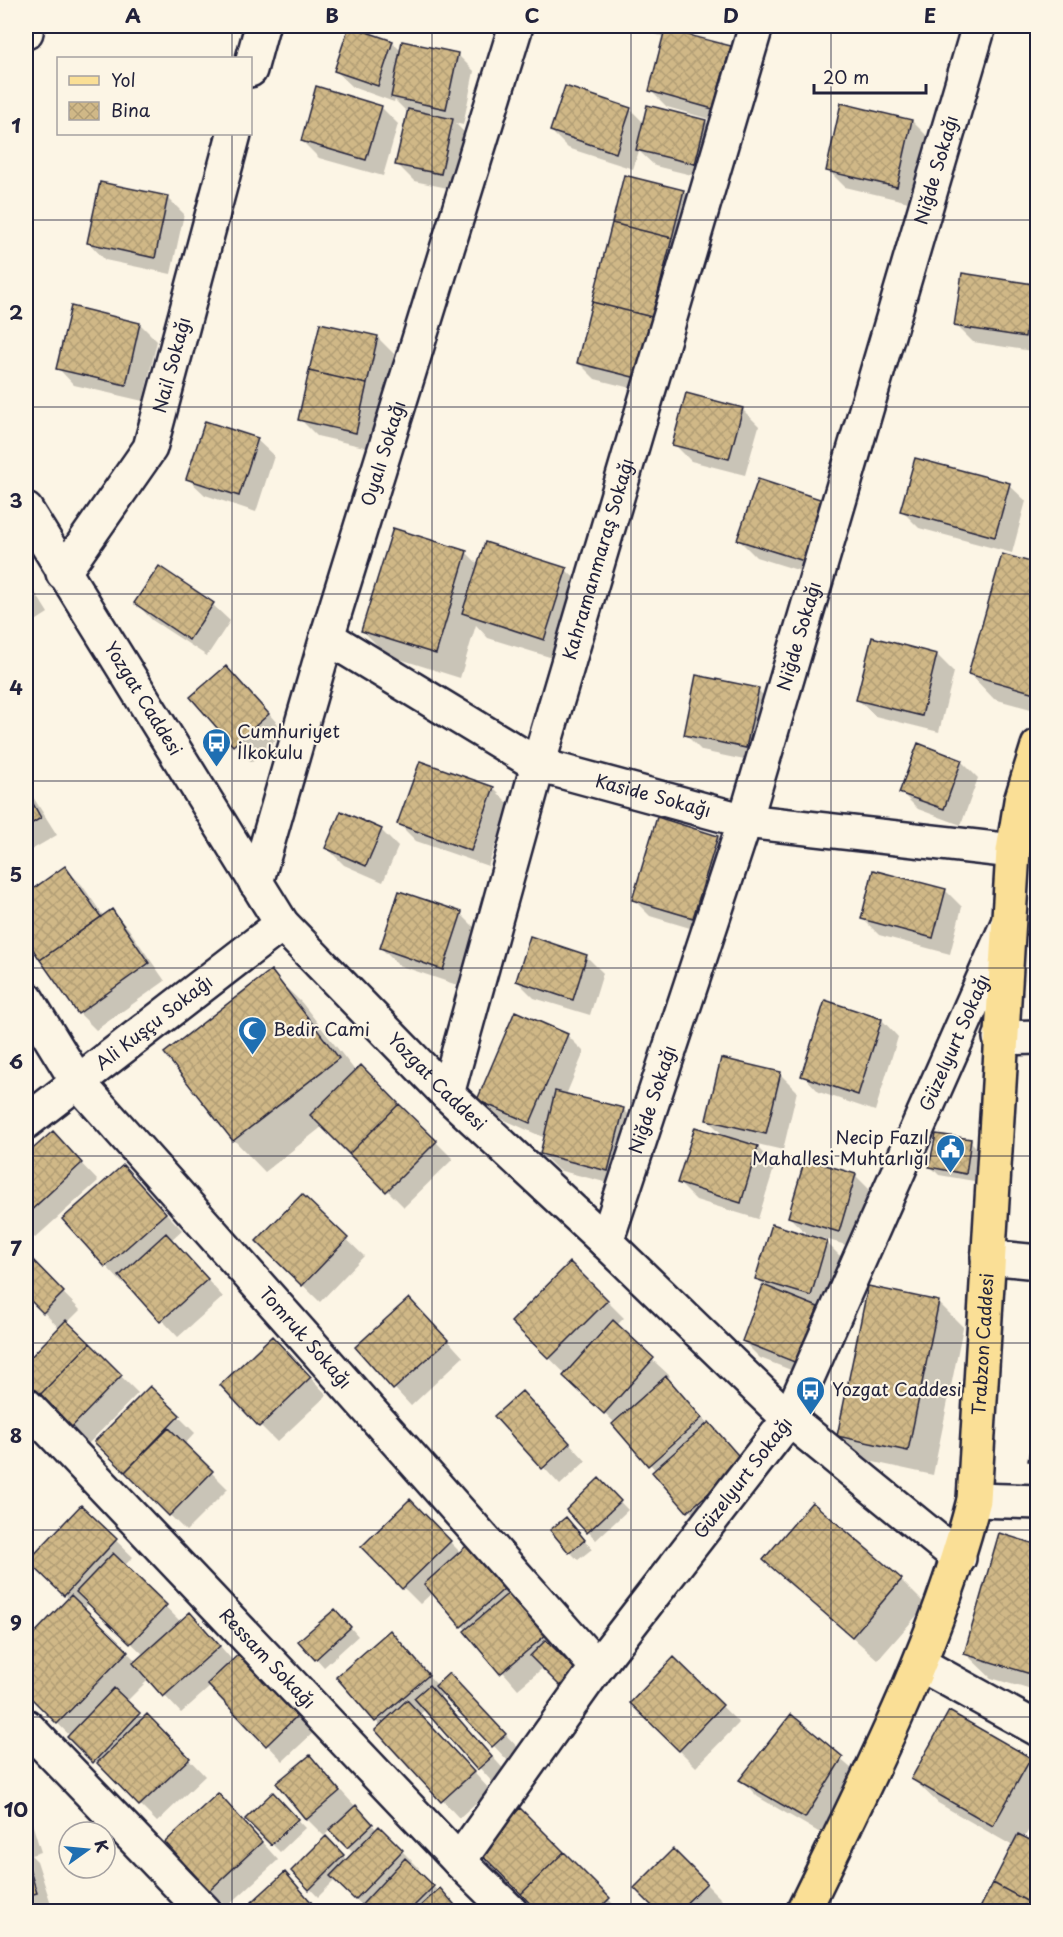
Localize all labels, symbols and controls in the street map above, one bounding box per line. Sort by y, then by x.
text: A [125,0,141,30]
text: B [325,0,339,30]
text: C [524,0,540,30]
text: D [723,0,739,30]
text: E [924,0,936,30]
legend [57,57,252,135]
scale bar [814,57,926,95]
text: 20 m [823,63,869,90]
text: Yol [111,66,136,93]
text: Bina [111,96,151,123]
text: 1 [11,110,21,140]
street label: Niğde Sokağı [906,112,964,227]
text: 2 [9,297,23,327]
street label: Nail Sokağı [145,314,196,416]
street label: Oyalı Sokağı [353,397,411,509]
street label: Kahramanmaraş Sokağı [555,455,640,663]
text: 3 [9,485,23,515]
street label: Niğde Sokağı [769,578,827,694]
street label: Yozgat Caddesi [98,636,190,760]
text: 4 [9,672,23,702]
place label: Cumhuriyet İlkokulu [237,717,340,765]
bus stop icon: Cumhuriyet İlkokulu [200,726,232,768]
street label: Kaside Sokağı [593,766,714,823]
text: 5 [10,859,22,889]
street label: Ali Kuşçu Sokağı [89,968,218,1076]
street label: Güzelyurt Sokağı [912,969,996,1115]
mosque icon: Bedir Cami [236,1014,268,1056]
place label: Bedir Cami [273,1015,370,1042]
street label: Yozgat Caddesi [382,1026,493,1136]
street label: Niğde Sokağı [621,1041,682,1157]
text: 6 [9,1046,23,1076]
place label: Necip Fazıl Mahallesi Muhtarlığı [752,1123,929,1171]
public building icon: Necip Fazıl Mahallesi Muhtarlığı [934,1132,966,1174]
text: 7 [10,1233,22,1263]
street label: Trabzon Caddesi [964,1272,1000,1416]
street label: Tomruk Sokağı [254,1280,359,1394]
bus stop icon: Yozgat Caddesi [795,1374,827,1416]
place label: Yozgat Caddesi [832,1375,962,1402]
street label: Güzelyurt Sokağı [686,1411,798,1544]
text: 8 [10,1420,22,1450]
street label: Ressam Sokağı [214,1601,323,1714]
text: 9 [10,1607,22,1637]
text: 10 [4,1794,28,1824]
north arrow [57,1820,117,1880]
text: K [89,1837,116,1855]

